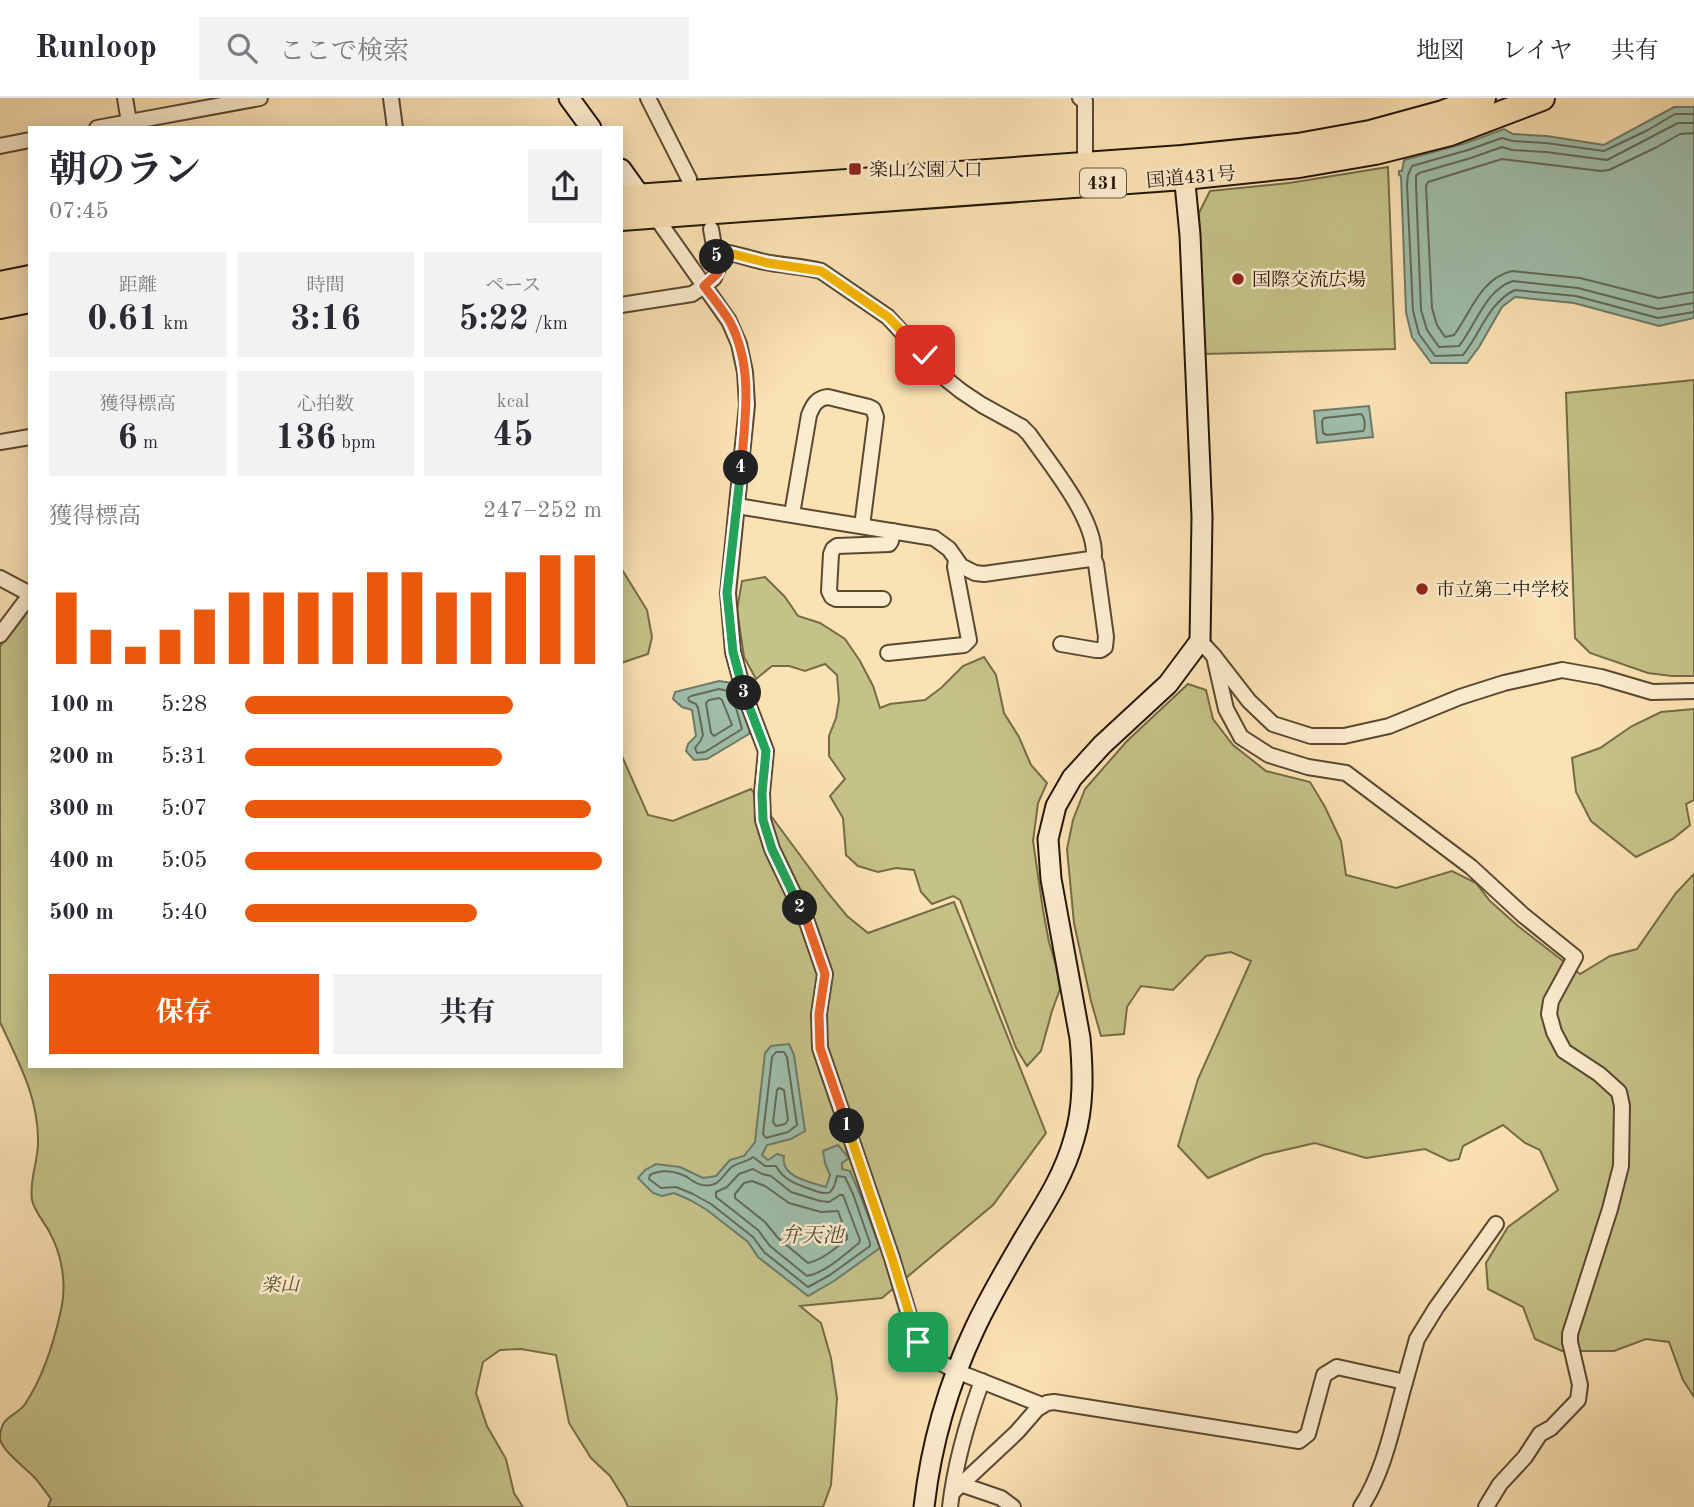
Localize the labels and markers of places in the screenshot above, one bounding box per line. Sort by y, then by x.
place label: 楽山公園入口 [869,160,983,181]
marker: 楽山公園入口 [847,161,863,177]
pin: 5 [700,240,734,274]
place label: 国際交流広場 [1252,270,1366,291]
marker: 国際交流広場 [1230,271,1246,287]
pin [895,325,955,385]
pin: 4 [724,450,758,486]
place label: 市立第二中学校 [1436,580,1569,601]
marker: 市立第二中学校 [1414,581,1430,597]
pin: 3 [726,676,762,710]
pin: 2 [782,890,818,926]
pin: 1 [830,1108,864,1144]
pin [888,1312,948,1372]

